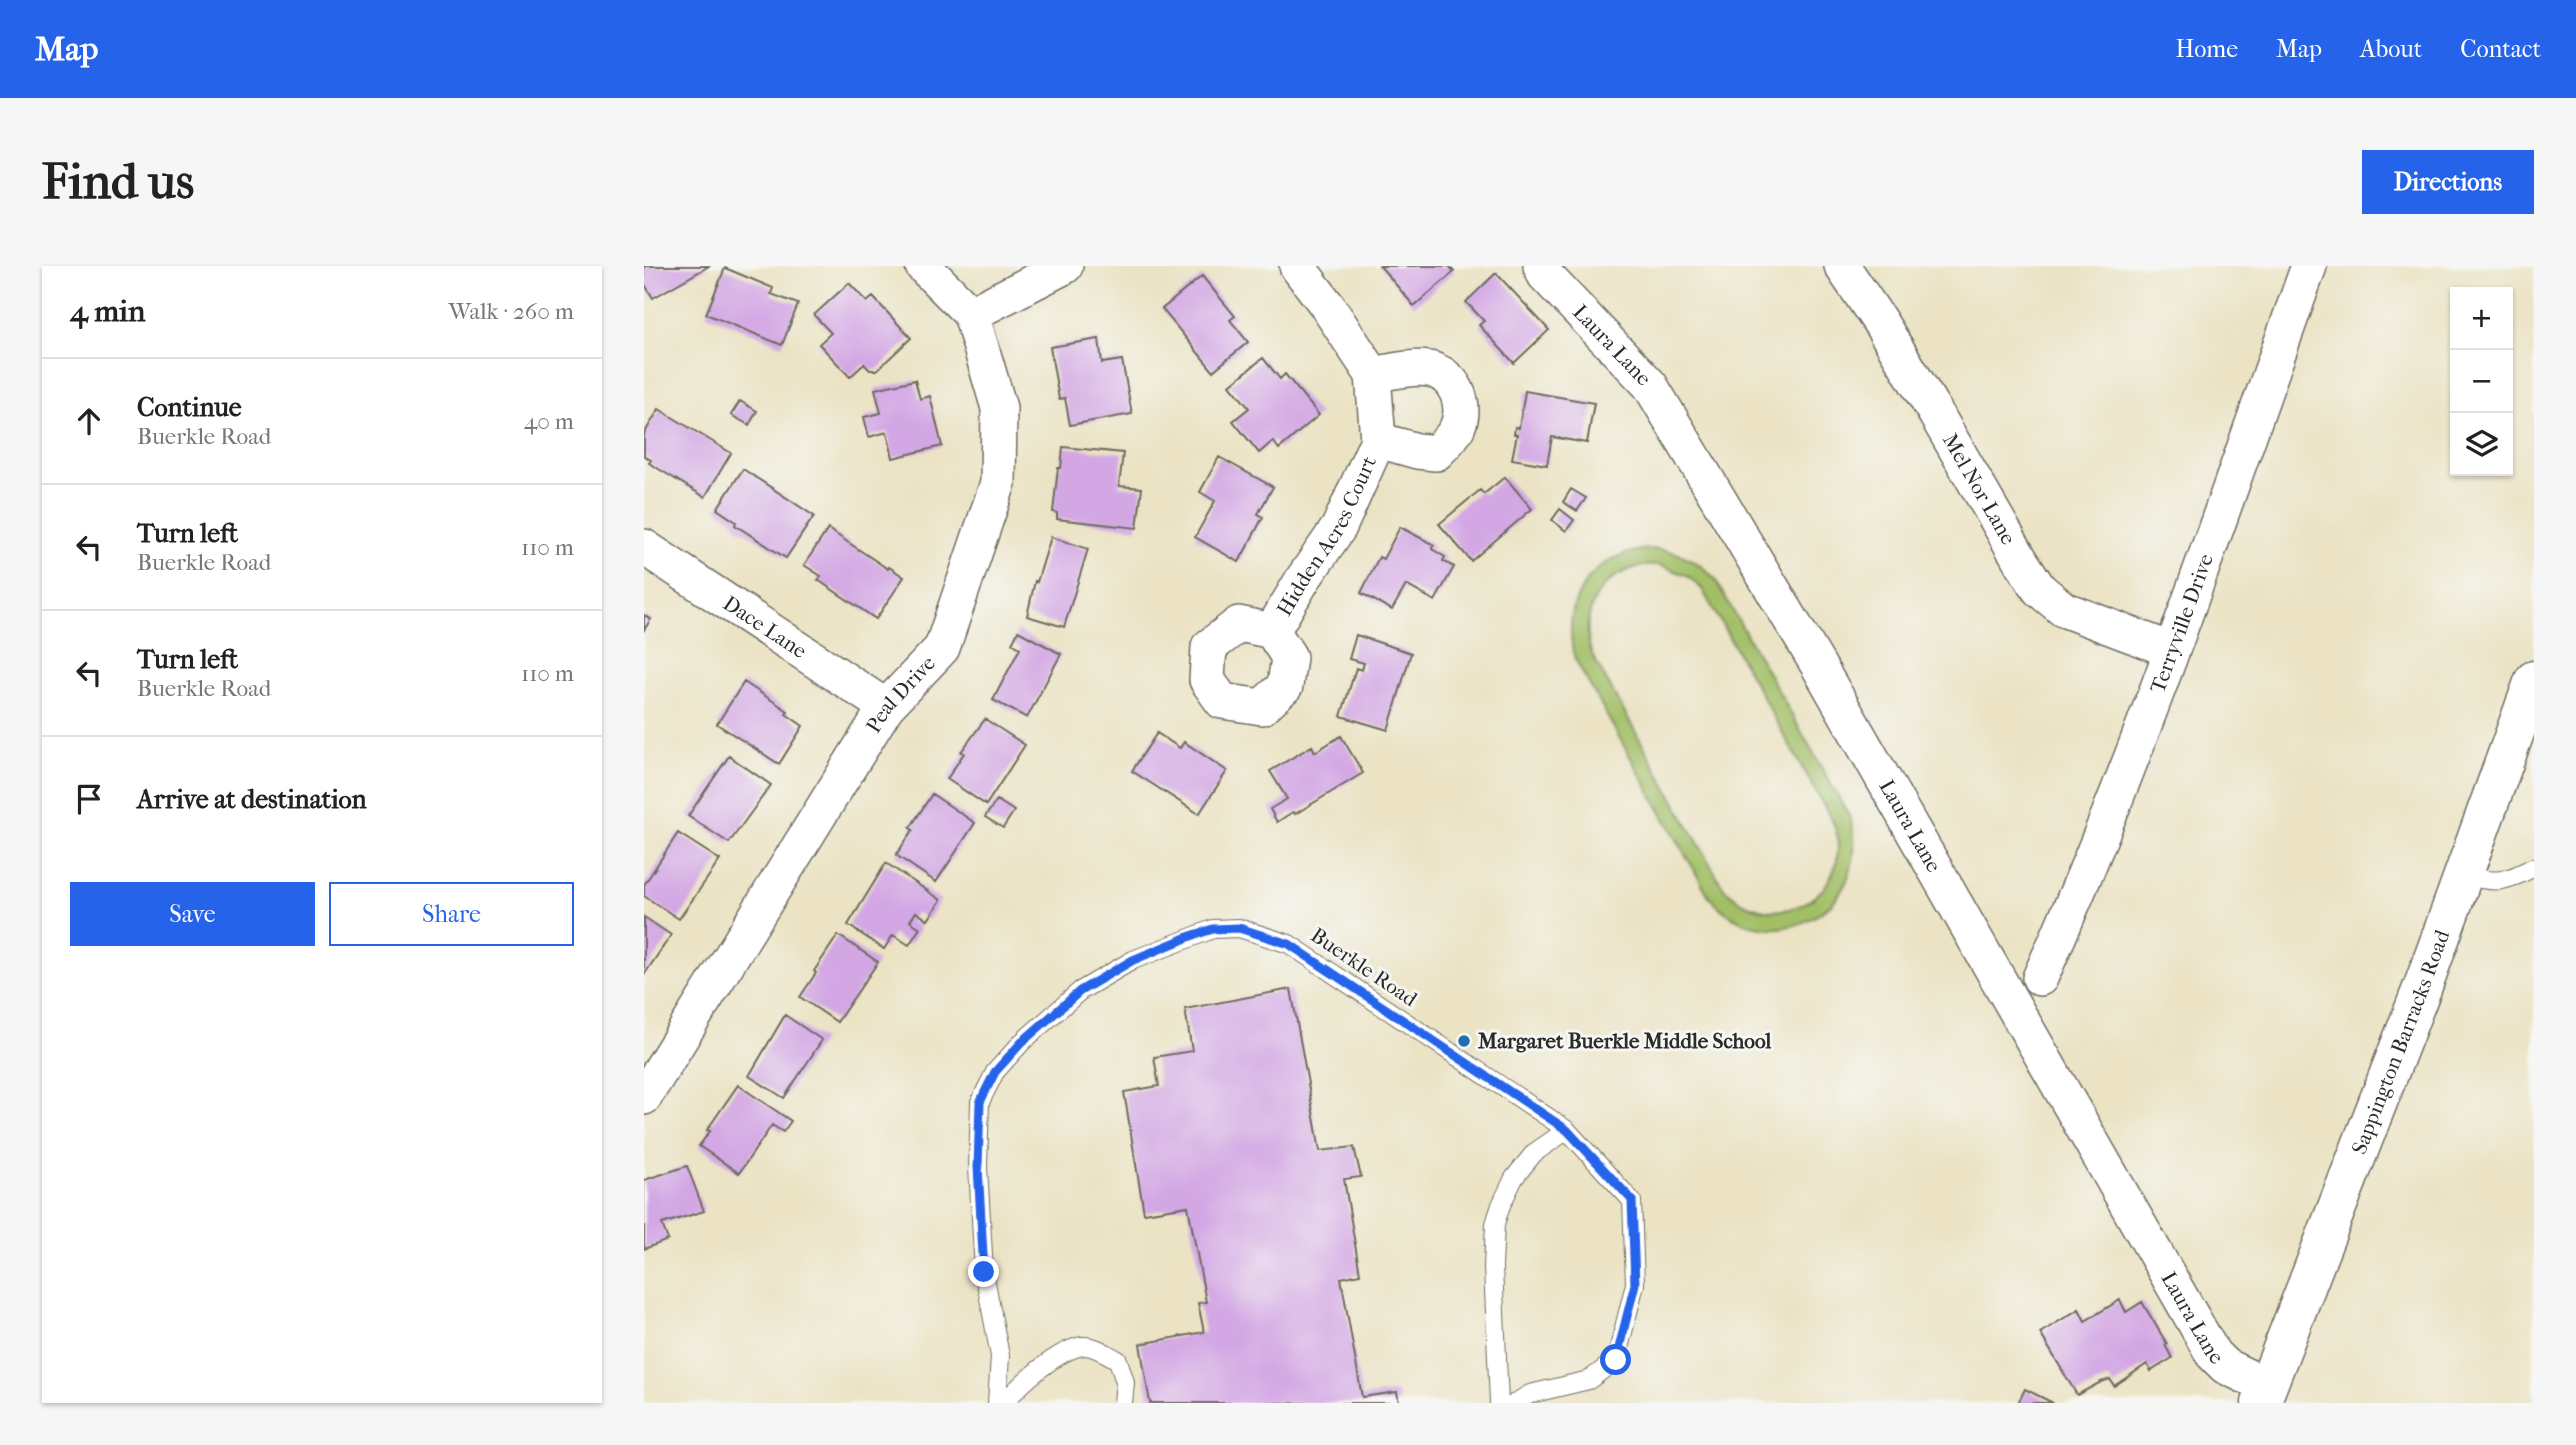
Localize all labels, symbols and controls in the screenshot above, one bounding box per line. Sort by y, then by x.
text: Map [35,30,98,69]
text: Home [2176,35,2238,63]
text: Map [2276,35,2322,63]
text: About [2360,35,2422,63]
text: Contact [2460,35,2541,63]
button: Directions [2362,150,2534,214]
text: Find us [42,153,194,211]
map controls [2450,287,2513,476]
button: + [2450,287,2513,350]
text: 4 min [70,294,145,329]
text: Walk · 260 m [449,298,574,325]
street label: Laura Lane [1568,300,1656,391]
button: − [2450,350,2513,413]
text: Continue [137,392,242,423]
icon: ahead [70,402,108,440]
text: 40 m [524,408,574,435]
button: layers [2450,413,2513,476]
text: Buerkle Road [137,423,271,450]
street label: Mel Nor Lane [1938,429,2021,549]
street label: Hidden Acres Court [1272,452,1381,620]
text: Turn left [137,518,238,549]
icon: left [70,528,108,566]
text: 110 m [521,534,574,561]
text: Buerkle Road [137,549,271,576]
street label: Terryville Drive [2145,551,2218,696]
street label: Dace Lane [719,591,811,663]
text: Turn left [137,644,238,675]
street label: Peal Drive [861,651,940,737]
icon: left [70,654,108,692]
text: 110 m [521,660,574,687]
text: Buerkle Road [137,675,271,702]
street label: Laura Lane [1874,776,1946,876]
icon: arrive [70,780,108,818]
text: Arrive at destination [137,784,367,815]
button: Save [70,882,315,946]
button: Share [329,882,574,946]
street label: Buerkle Road [1306,923,1422,1012]
street label: Sappington Barracks Road [2347,926,2454,1158]
place label: Margaret Buerkle Middle School [1477,1029,1771,1053]
marker: Margaret Buerkle Middle School [1456,1033,1472,1049]
route end [968,1256,999,1287]
street label: Laura Lane [2156,1267,2228,1369]
route start [1600,1344,1631,1375]

